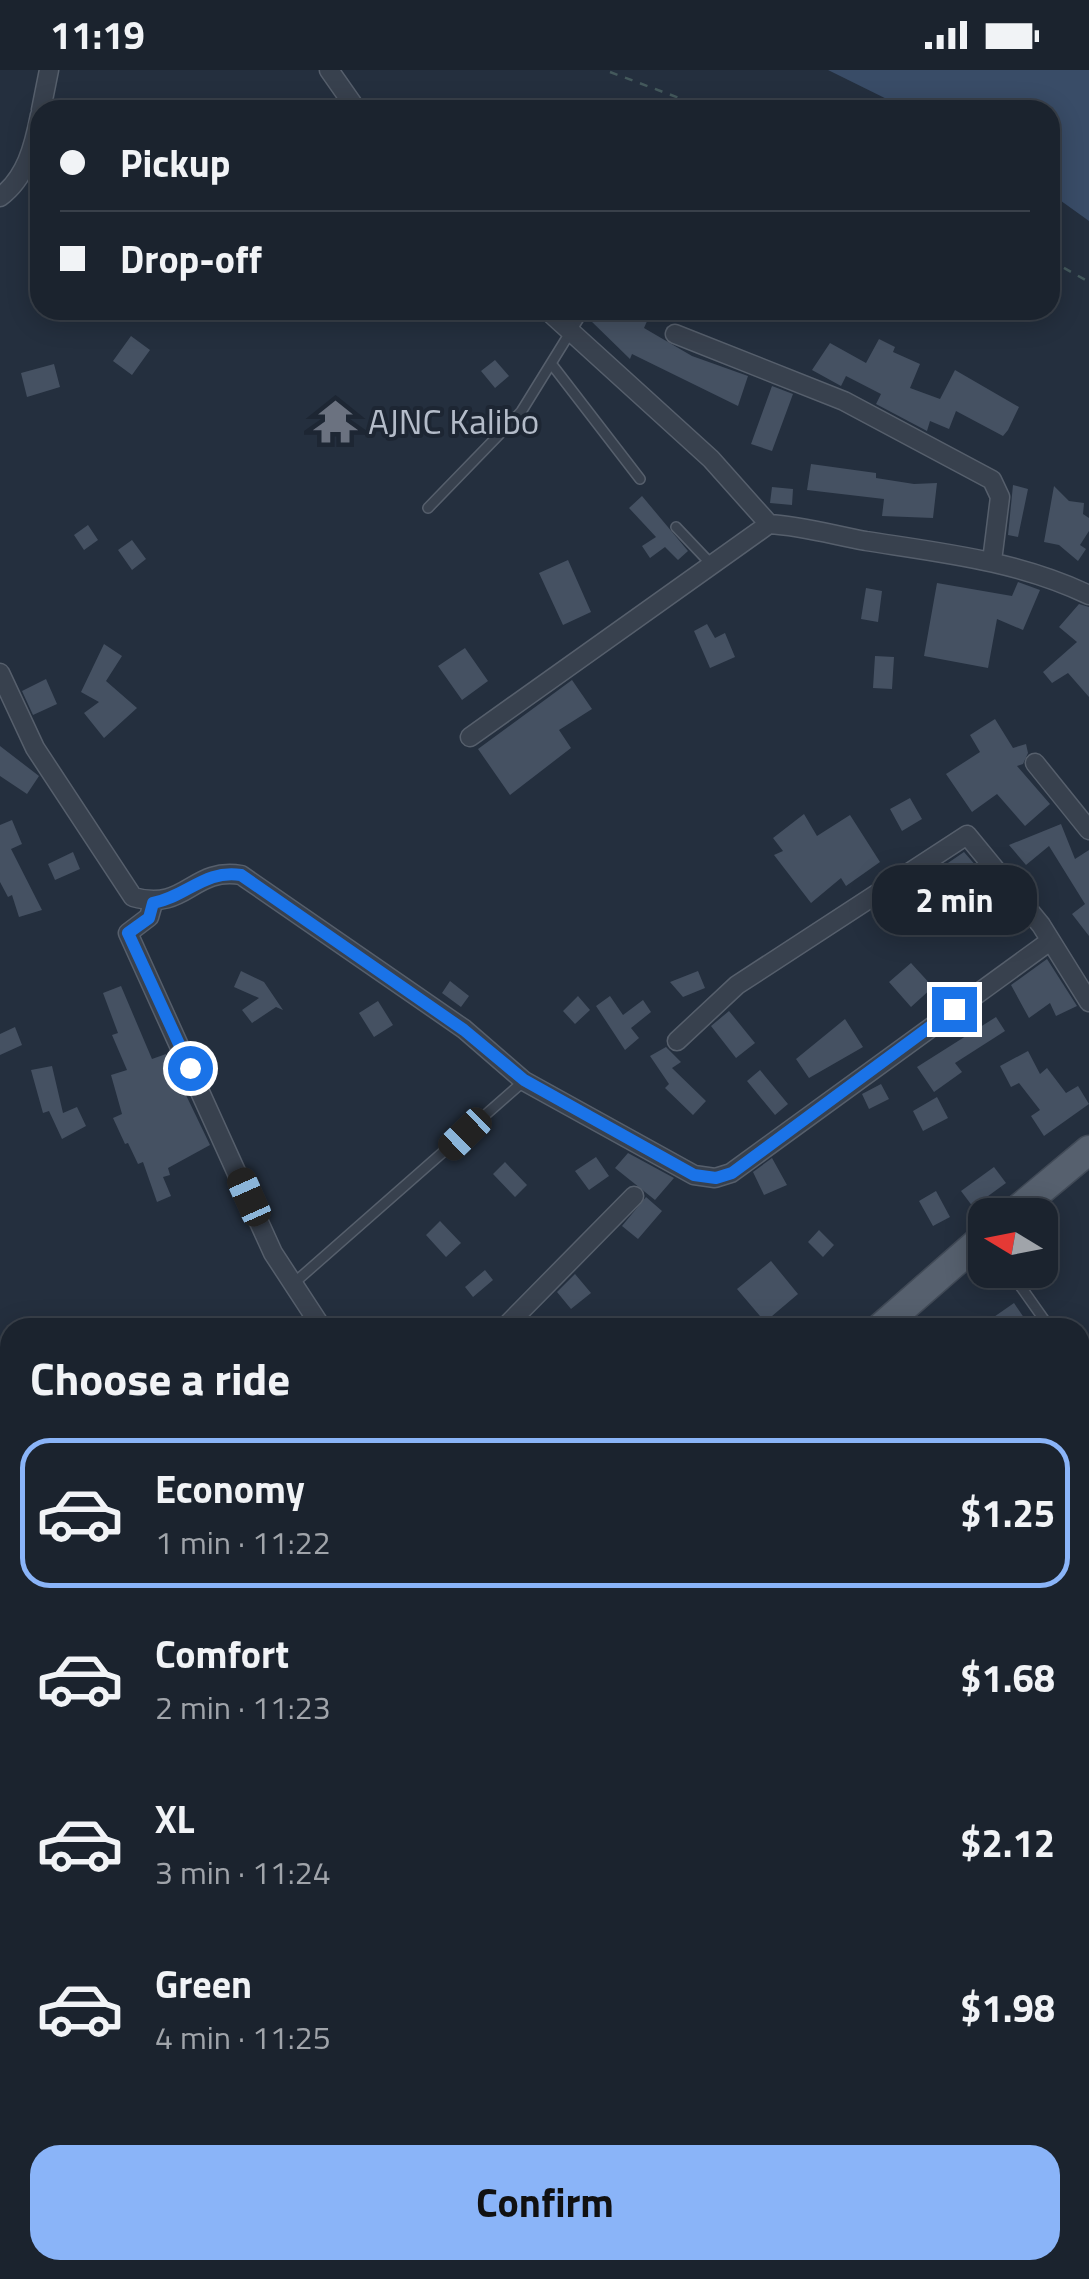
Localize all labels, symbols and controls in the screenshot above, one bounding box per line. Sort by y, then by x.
text: 11:19 [50,6,145,64]
text: Pickup [120,134,230,192]
text: Drop-off [120,230,262,288]
place label: AJNC Kalibo [368,394,539,448]
temple icon: AJNC Kalibo [311,398,359,446]
callout: 2 min [872,864,1036,934]
text: 2 min [916,876,993,924]
route end [932,987,977,1032]
route start [168,1046,213,1091]
car [433,1102,497,1166]
car [223,1163,275,1231]
north arrow [968,1198,1058,1288]
map controls [968,1198,1058,1288]
text: Choose a ride [30,1344,290,1412]
text: Economy [155,1460,305,1518]
icon: car [35,1468,125,1558]
text: $1.25 [960,1484,1055,1542]
text: 1 min · 11:22 [155,1518,331,1566]
text: Comfort [155,1625,289,1683]
icon: car [35,1633,125,1723]
text: $1.68 [960,1649,1055,1707]
text: 2 min · 11:23 [155,1683,331,1731]
text: XL [155,1790,195,1848]
icon: car [35,1798,125,1888]
text: $2.12 [960,1814,1055,1872]
text: 3 min · 11:24 [155,1848,331,1896]
text: Green [155,1955,252,2013]
icon: car [35,1963,125,2053]
text: $1.98 [960,1979,1055,2037]
text: 4 min · 11:25 [155,2013,331,2061]
button: Confirm [30,2145,1060,2260]

